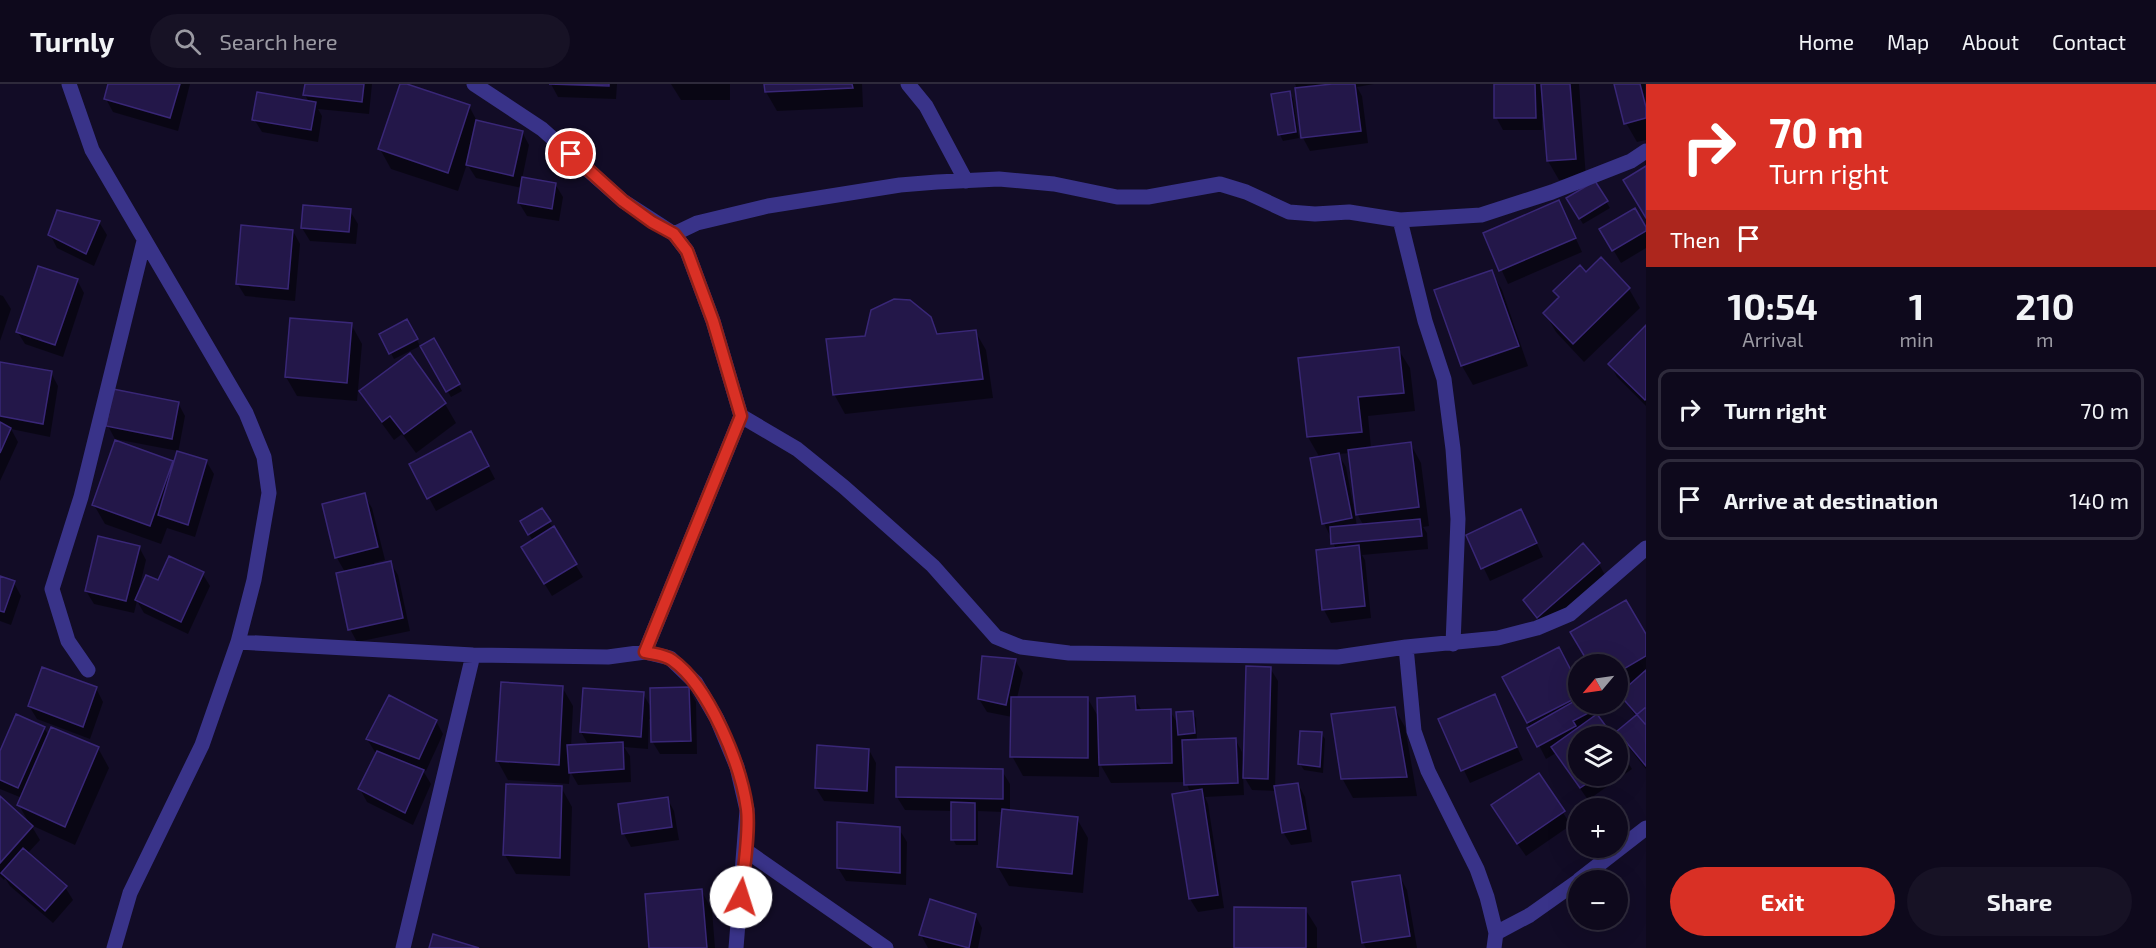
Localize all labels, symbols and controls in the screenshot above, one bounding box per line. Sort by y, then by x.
search box [150,14,570,68]
text: Turnly [30,24,114,58]
icon: search [171,25,204,58]
text: Search here [219,28,338,54]
text: Home [1798,29,1854,54]
text: Map [1887,29,1929,54]
text: About [1962,29,2019,54]
text: Contact [2052,29,2126,54]
text: 70 m [1769,106,1864,156]
icon: right [1670,108,1748,186]
pin [545,128,596,179]
icon: arrive [554,137,587,170]
text: Turn right [1769,157,1889,189]
icon: arrive [1732,222,1765,255]
text: Then [1670,226,1720,252]
text: 10:54 [1728,284,1818,327]
text: 1 [1909,284,1924,327]
text: 210 [2015,284,2074,327]
text: Arrival [1742,327,1803,351]
text: min [1900,327,1934,351]
text: m [2036,327,2054,351]
icon: right [1673,393,1706,426]
text: Turn right [1724,397,1826,423]
text: 70 m [2080,397,2129,423]
icon: arrive [1673,483,1706,516]
text: Arrive at destination [1724,487,1938,513]
text: 140 m [2069,487,2129,513]
north arrow [1568,654,1628,714]
map controls [1568,654,1628,930]
button: layers [1568,726,1628,786]
button: + [1568,798,1628,858]
position arrow [709,865,773,929]
button: Exit [1670,867,1895,936]
button: Share [1907,867,2132,936]
button: − [1568,870,1628,930]

